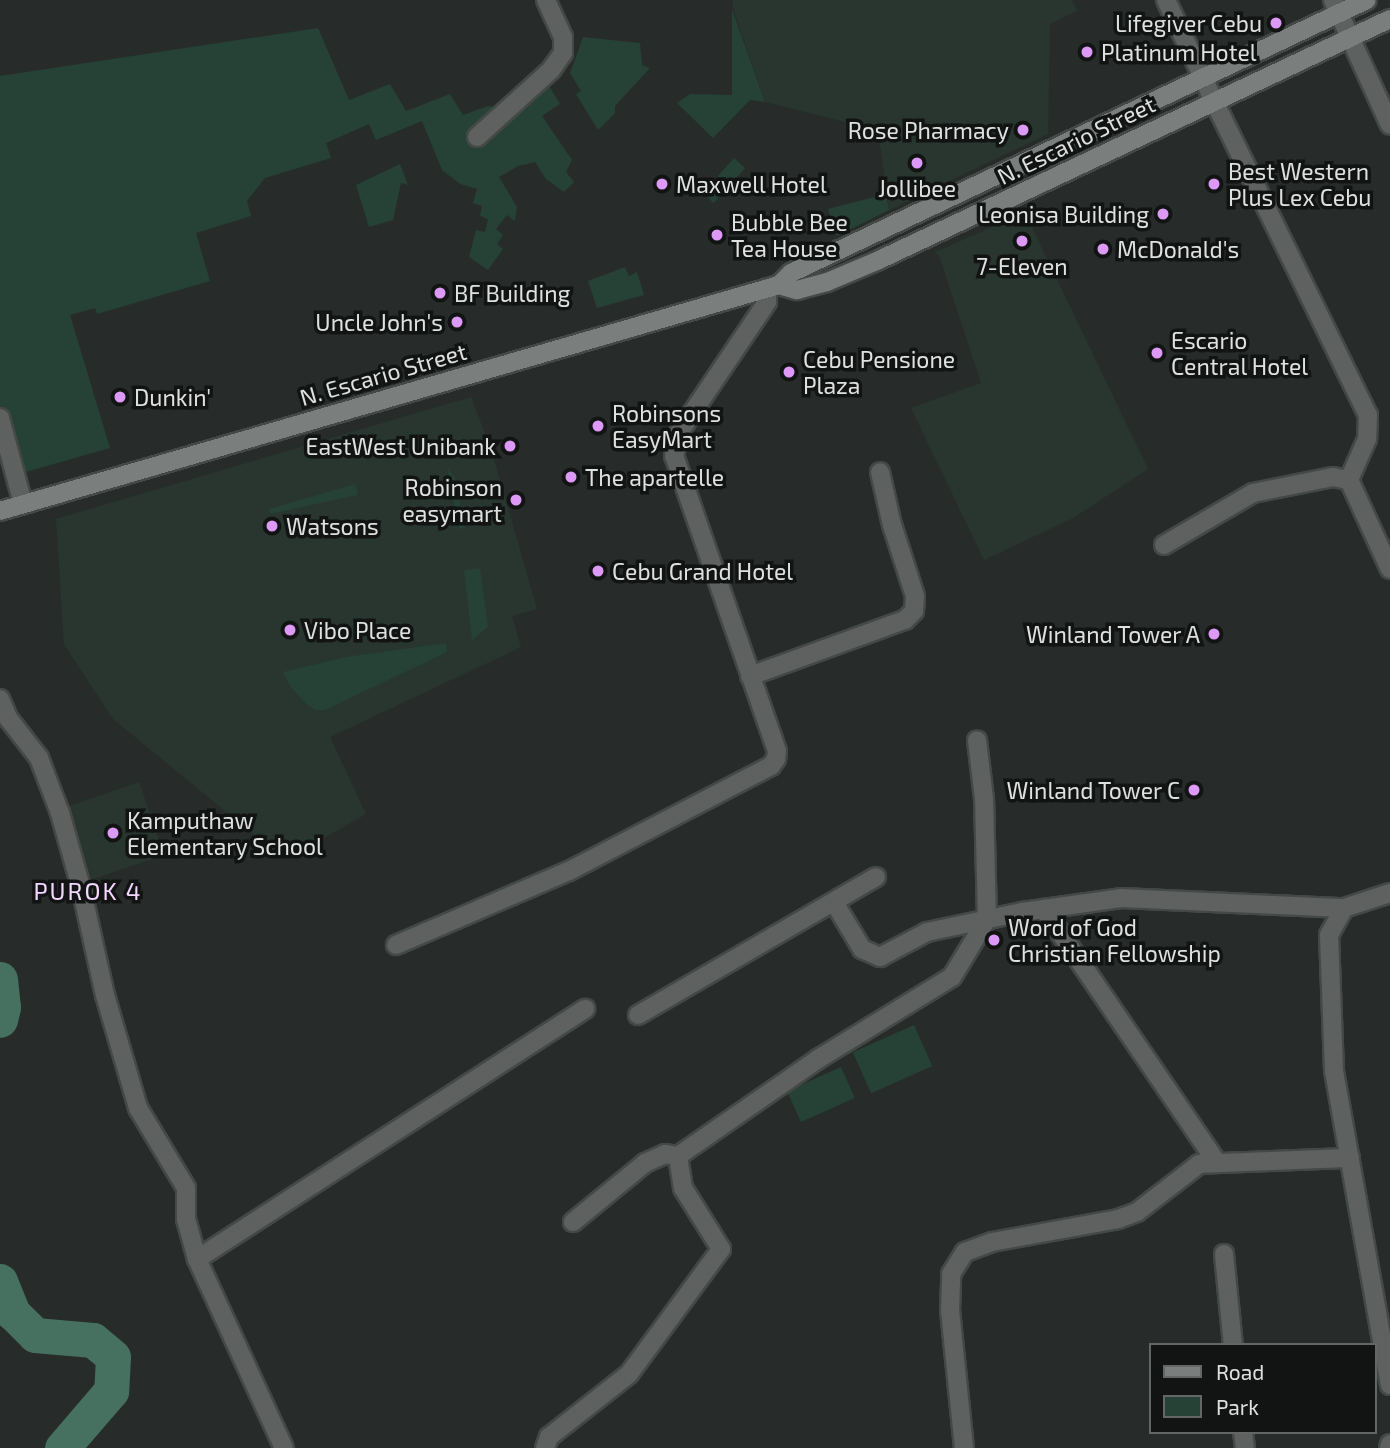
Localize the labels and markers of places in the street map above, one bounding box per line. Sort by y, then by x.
place label: Lifegiver Cebu [1115,9,1262,37]
marker: Lifegiver Cebu [1268,15,1284,31]
place label: Platinum Hotel [1101,38,1257,66]
marker: Platinum Hotel [1079,44,1095,60]
place label: Rose Pharmacy [848,116,1009,144]
marker: Rose Pharmacy [1015,122,1031,138]
marker: Jollibee [909,155,925,171]
place label: Best Western Plus Lex Cebu [1228,157,1371,211]
place label: Maxwell Hotel [676,170,827,198]
place label: Jollibee [878,174,956,202]
marker: Maxwell Hotel [654,176,670,192]
marker: Best Western Plus Lex Cebu [1206,176,1222,192]
place label: Leonisa Building [978,200,1149,228]
marker: Leonisa Building [1155,206,1171,222]
place label: Bubble Bee Tea House [731,208,848,262]
marker: Bubble Bee Tea House [709,227,725,243]
marker: 7-Eleven [1014,233,1030,249]
place label: McDonald's [1117,235,1239,263]
marker: McDonald's [1095,241,1111,257]
place label: 7-Eleven [976,252,1068,280]
place label: BF Building [454,279,571,307]
marker: BF Building [432,285,448,301]
place label: Uncle John's [315,308,443,336]
marker: Uncle John's [449,314,465,330]
place label: Escario Central Hotel [1171,326,1309,380]
place label: Cebu Pensione Plaza [803,345,955,399]
marker: Escario Central Hotel [1149,345,1165,361]
marker: Cebu Pensione Plaza [781,364,797,380]
place label: Dunkin' [134,383,211,411]
marker: Dunkin' [112,389,128,405]
place label: Robinsons EasyMart [612,399,721,453]
marker: Robinsons EasyMart [590,418,606,434]
place label: EastWest Unibank [306,432,496,460]
marker: EastWest Unibank [502,438,518,454]
place label: The apartelle [585,463,724,491]
marker: The apartelle [563,469,579,485]
place label: Robinson easymart [402,473,502,527]
marker: Robinson easymart [508,492,524,508]
place label: Watsons [286,512,379,540]
marker: Watsons [264,518,280,534]
place label: Cebu Grand Hotel [612,557,793,585]
marker: Cebu Grand Hotel [590,563,606,579]
place label: Vibo Place [304,616,411,644]
place label: Winland Tower A [1024,620,1200,648]
marker: Vibo Place [282,622,298,638]
marker: Winland Tower A [1206,626,1222,642]
place label: Winland Tower C [1006,776,1180,804]
marker: Winland Tower C [1186,782,1202,798]
place label: Kamputhaw Elementary School [127,806,323,860]
marker: Kamputhaw Elementary School [105,825,121,841]
place label: Word of God Christian Fellowship [1008,913,1221,967]
marker: Word of God Christian Fellowship [986,932,1002,948]

